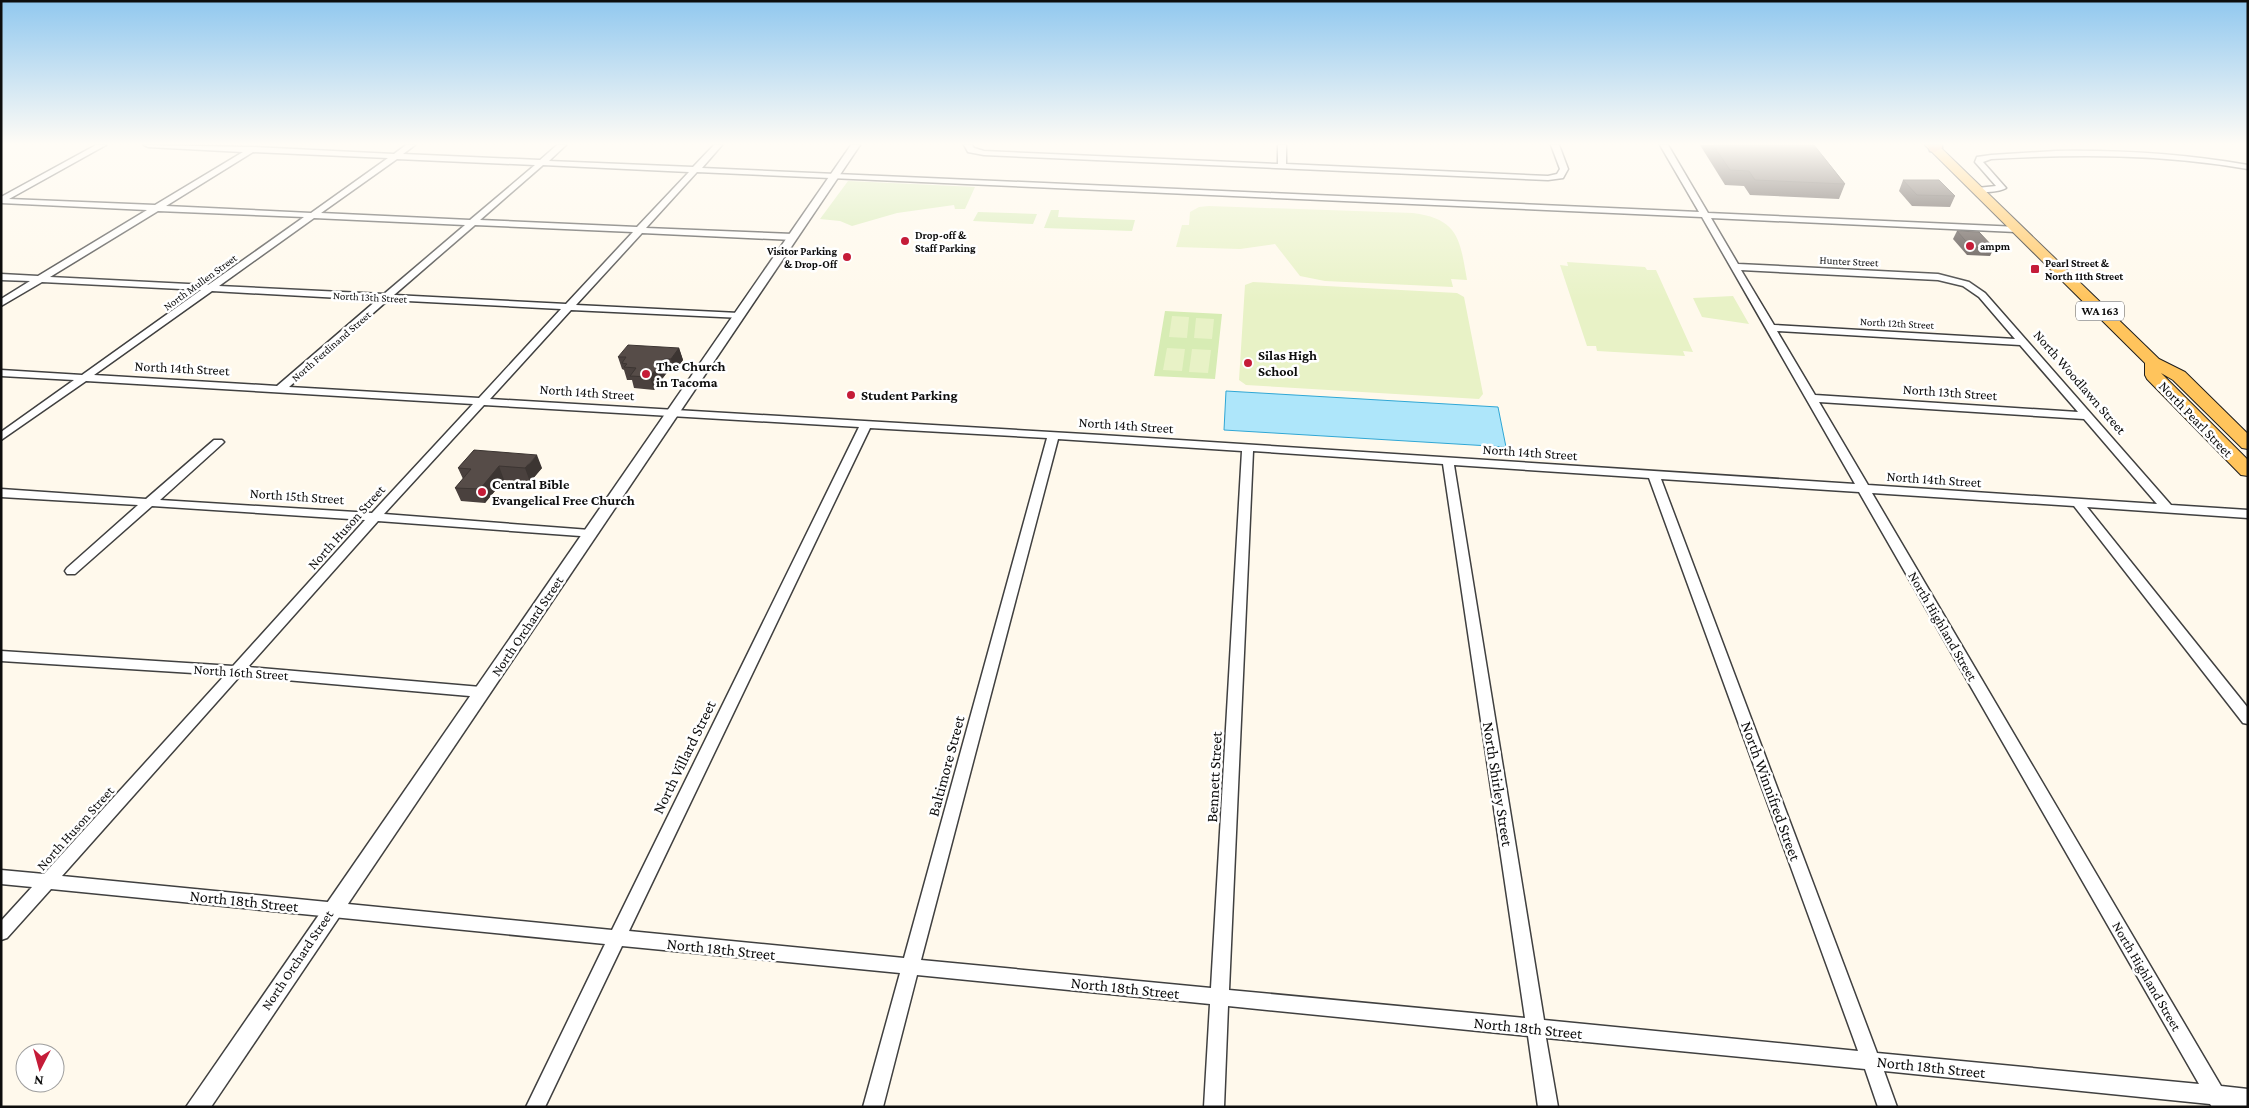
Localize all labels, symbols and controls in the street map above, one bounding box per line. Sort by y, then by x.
place label: Drop-off & Staff Parking [915,229,976,254]
marker: Drop-off & Staff Parking [899,235,911,247]
marker: ampm [1964,240,1976,252]
place label: ampm [1980,240,2011,252]
place label: Visitor Parking & Drop-Off [766,245,838,270]
street label: North Mullen Street [161,251,239,313]
marker: Visitor Parking & Drop-Off [841,251,853,263]
street label: Hunter Street [1819,253,1879,269]
place label: Pearl Street & North 11th Street [2045,257,2123,282]
marker: Pearl Street & North 11th Street [2029,263,2041,275]
street label: North 13th Street [333,289,408,305]
road number: WA 163 [2076,302,2124,321]
street label: North Ferdinand Street [289,308,373,384]
street label: North 12th Street [1860,315,1935,331]
street label: North Woodlawn Street [2030,327,2130,438]
place label: Silas High School [1258,347,1317,379]
marker: Silas High School [1242,357,1254,369]
street label: North 14th Street [134,358,230,378]
place label: The Church in Tacoma [656,358,726,390]
marker: The Church in Tacoma [640,368,652,380]
street label: North Pearl Street [2156,378,2236,460]
street label: North 14th Street [539,381,635,403]
street label: North 13th Street [1902,381,1998,403]
place label: Student Parking [861,387,958,403]
marker: Student Parking [845,389,857,401]
street label: North 14th Street [1078,414,1174,436]
street label: North 14th Street [1482,441,1578,463]
street label: North 14th Street [1886,468,1982,490]
place label: Central Bible Evangelical Free Church [492,476,635,508]
street label: North Huson Street [304,481,388,572]
street label: North 15th Street [249,485,345,507]
marker: Central Bible Evangelical Free Church [476,486,488,498]
street label: North Highland Street [1905,569,1981,684]
street label: North Orchard Street [488,573,567,679]
street label: North 16th Street [193,661,289,683]
street label: North Villard Street [649,697,719,816]
street label: Baltimore Street [924,713,968,818]
street label: North Winnifred Street [1738,719,1804,864]
street label: North Shirley Street [1479,721,1516,848]
street label: Bennett Street [1203,730,1225,823]
street label: North Huson Street [33,782,117,873]
street label: North 18th Street [189,887,300,915]
street label: North Orchard Street [258,907,337,1013]
street label: North Highland Street [2109,919,2185,1034]
street label: North 18th Street [666,935,777,963]
street label: North 18th Street [1070,974,1181,1002]
street label: North 18th Street [1473,1014,1584,1042]
north arrow [15,1043,65,1093]
street label: North 18th Street [1876,1053,1987,1081]
text: N [33,1072,44,1089]

